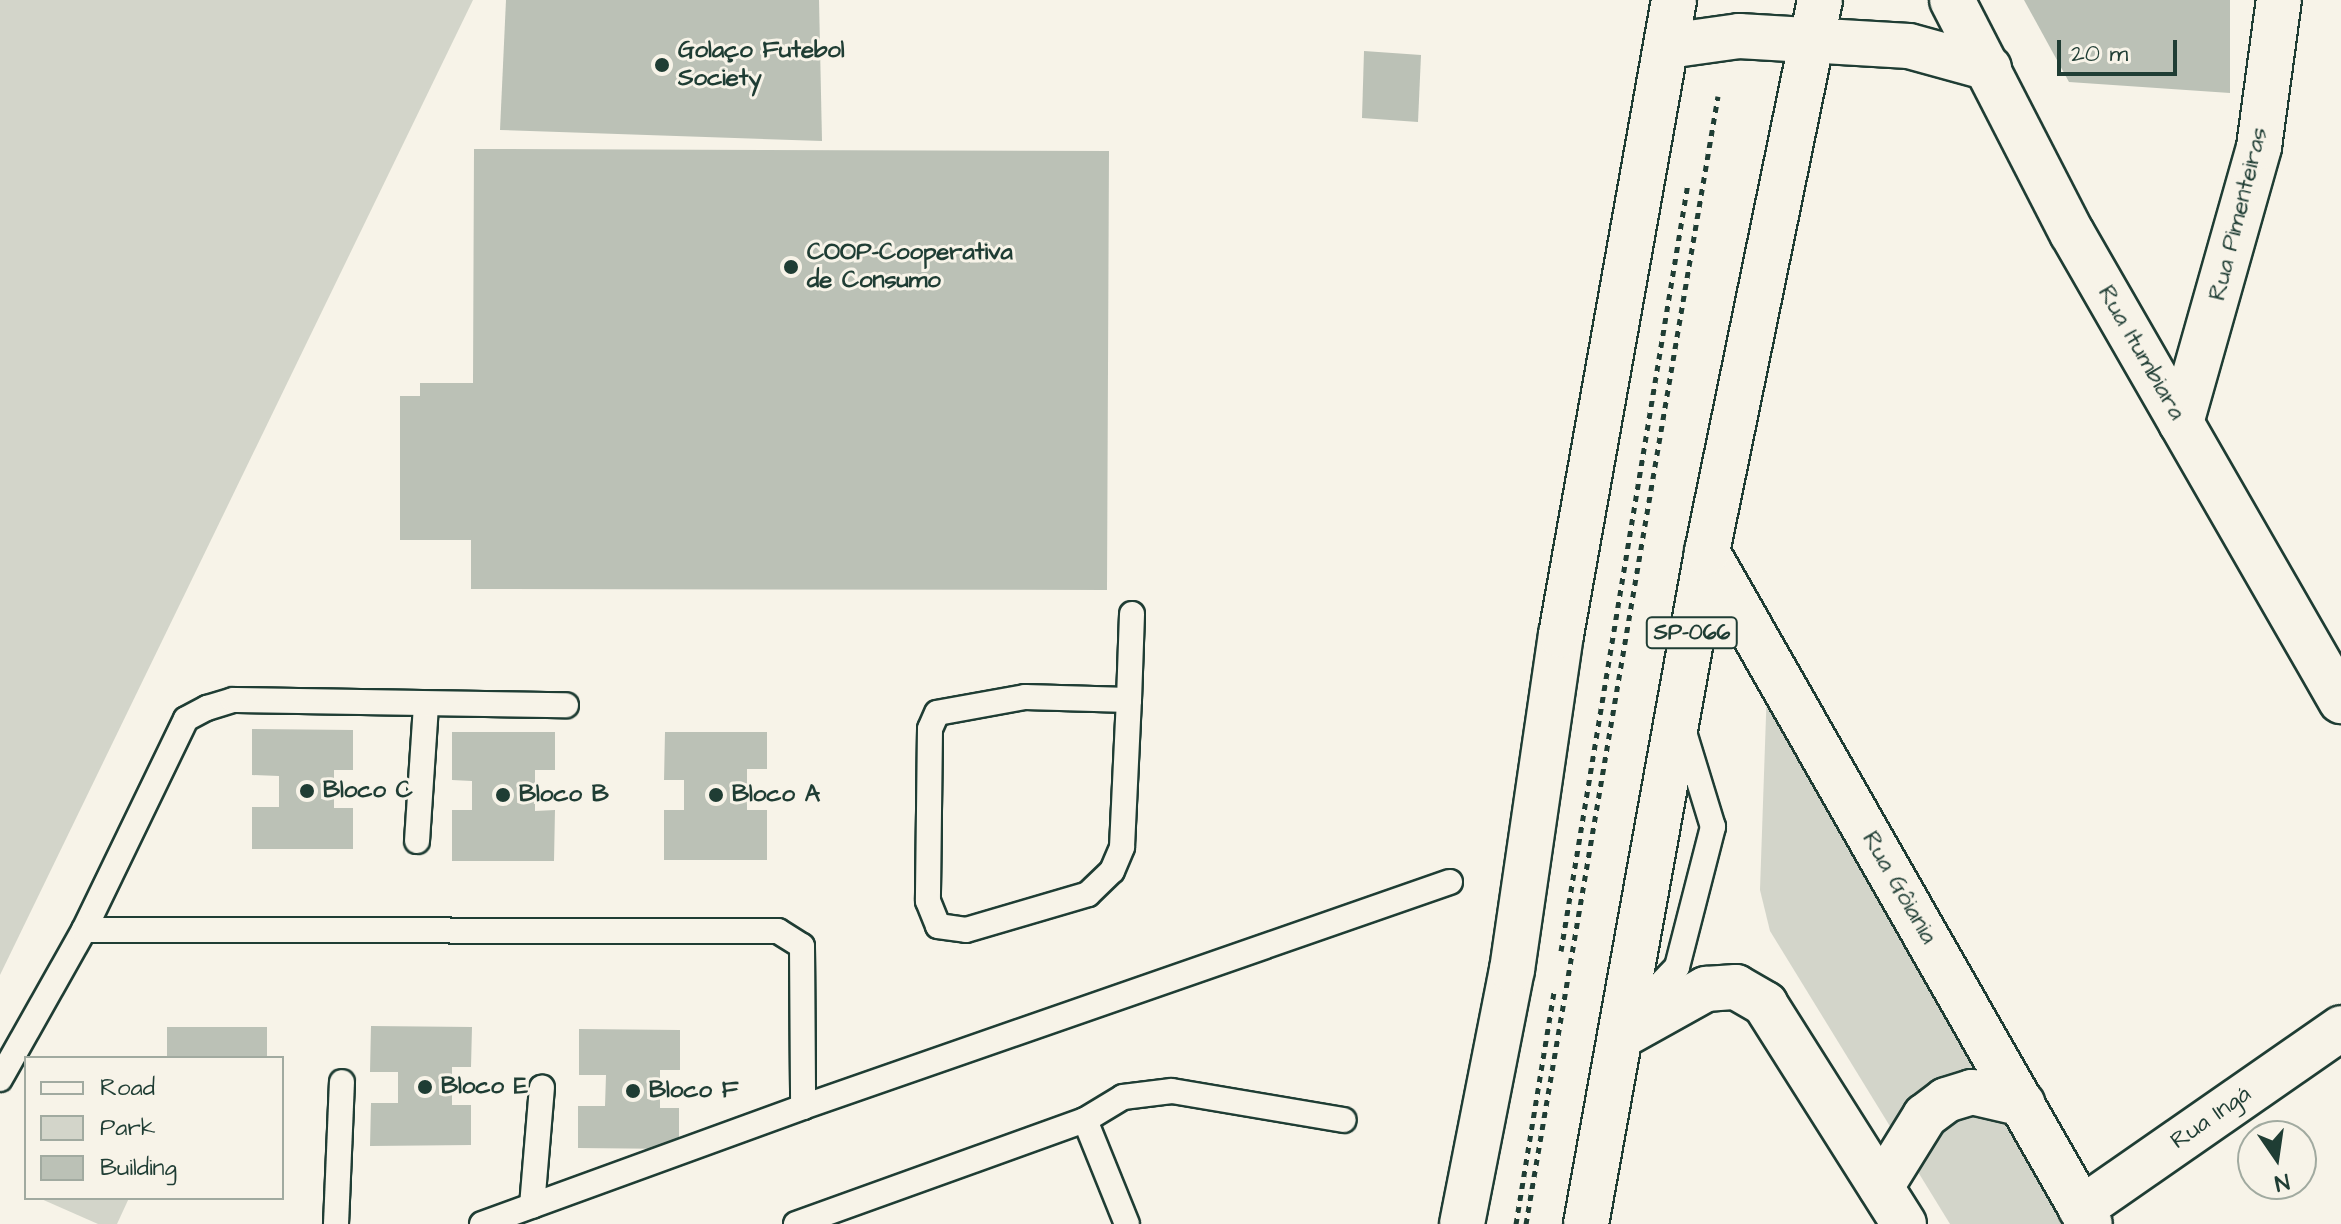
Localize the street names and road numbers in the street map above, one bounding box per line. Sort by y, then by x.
street label: Rua Pimenteiras [2204,124,2274,304]
street label: Rua Itumbiara [2091,281,2191,425]
road number: SP-066 [1644,615,1740,651]
street label: Rua Gôiania [1855,827,1943,949]
street label: Rua Ingá [2165,1080,2257,1156]

